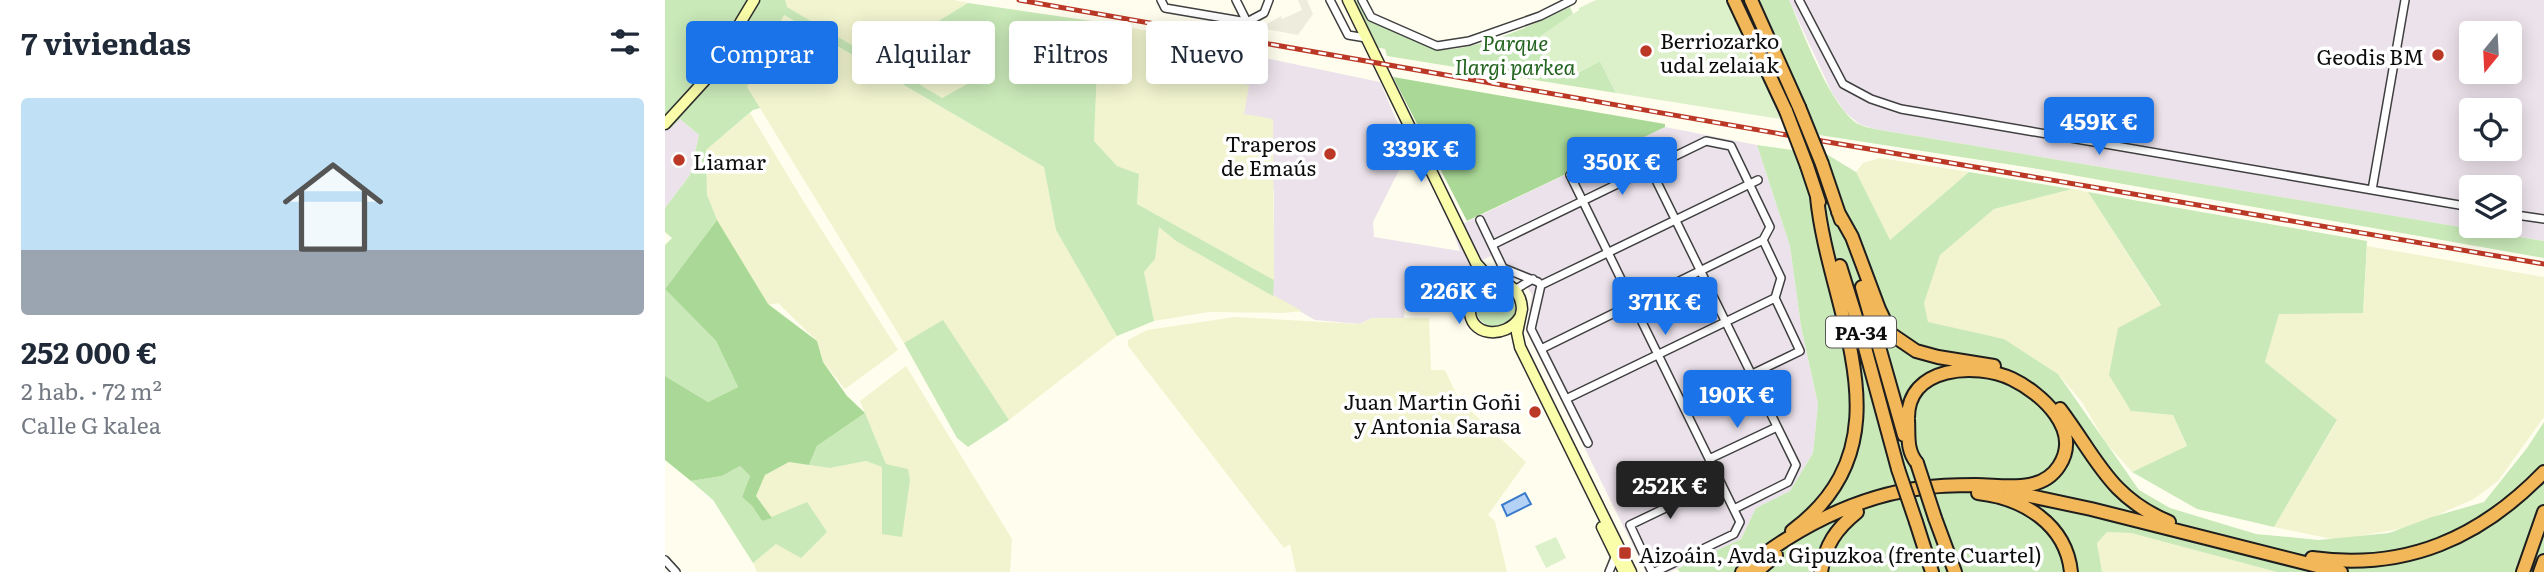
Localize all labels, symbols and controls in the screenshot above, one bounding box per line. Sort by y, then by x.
text: 7 viviendas [21,20,191,64]
chip: Comprar [686,21,838,84]
chip: Alquilar [852,21,995,84]
chip: Filtros [1009,21,1132,84]
chip: Nuevo [1146,21,1268,84]
north arrow [2459,21,2522,84]
map controls [2459,21,2522,238]
icon: filters [606,23,644,61]
place label: Berriozarko udal zelaiak [1660,24,1779,79]
park label: Parque Ilargi parkea [1454,26,1576,81]
place label: Geodis BM [2317,40,2424,71]
marker: Berriozarko udal zelaiak [1638,43,1654,59]
marker: Geodis BM [2430,47,2446,63]
pin: 459K € [2042,97,2156,157]
button: locate [2459,98,2522,161]
text: 459K € [2060,103,2138,137]
pin: 339K € [1364,124,1478,184]
place label: Traperos de Emaús [1221,127,1316,182]
text: 339K € [1382,130,1460,164]
pin: 350K € [1565,138,1679,197]
text: 350K € [1583,143,1661,177]
icon: home [270,144,396,270]
place label: Liamar [693,145,766,176]
marker: Traperos de Emaús [1322,146,1338,162]
marker: Liamar [671,152,687,168]
button: layers [2459,175,2522,238]
pin: 226K € [1402,266,1516,326]
text: 226K € [1421,272,1497,306]
pin: 371K € [1608,278,1722,337]
text: 371K € [1628,283,1702,317]
road number: PA-34 [1826,316,1896,348]
text: 252 000 € [21,329,157,373]
pin: 190K € [1680,370,1794,430]
text: 2 hab. · 72 m² [21,373,162,407]
text: 190K € [1699,376,1775,410]
place label: Juan Martin Goñi y Antonia Sarasa [1343,385,1522,440]
marker: Juan Martin Goñi y Antonia Sarasa [1527,404,1543,420]
text: Calle G kalea [21,407,161,441]
pin: 252K € [1613,462,1727,521]
text: 252K € [1632,467,1708,501]
place label: Aizoáin, Avda. Gipuzkoa (frente Cuartel) [1639,538,2042,569]
marker: Aizoáin, Avda. Gipuzkoa (frente Cuartel) [1617,545,1633,561]

